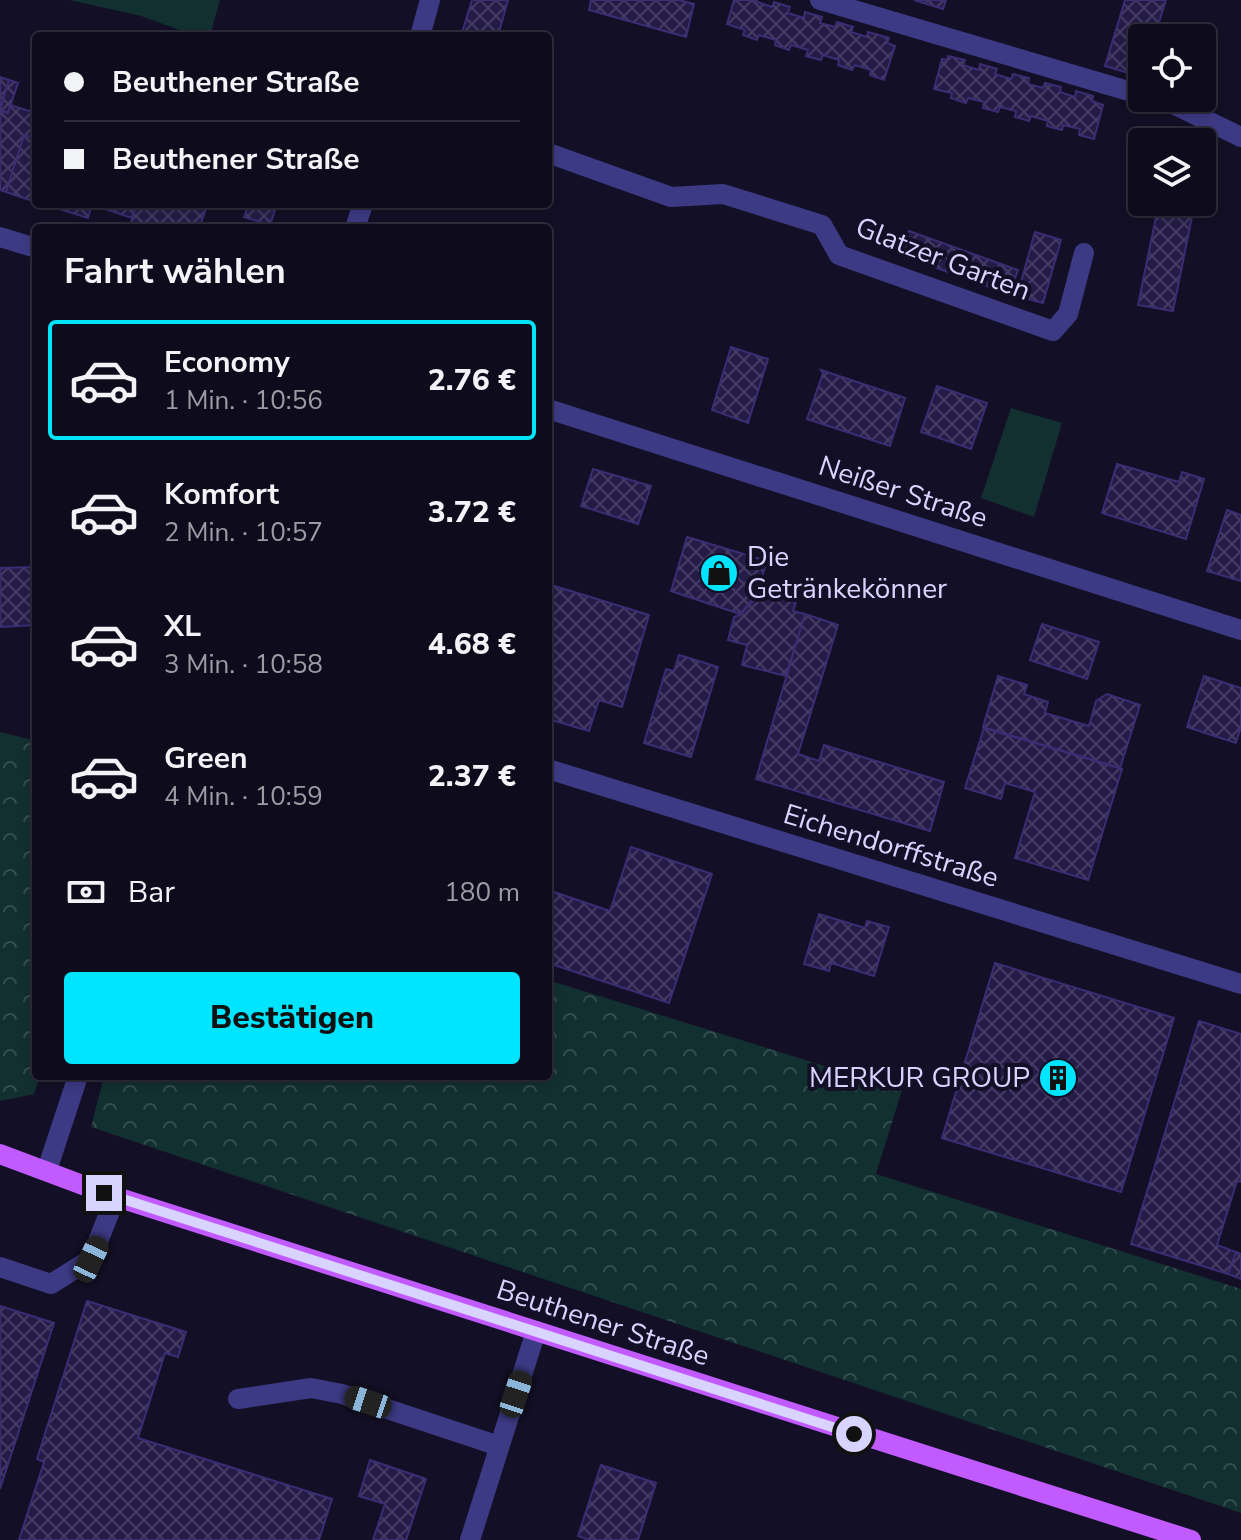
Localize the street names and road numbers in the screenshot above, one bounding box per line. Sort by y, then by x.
street label: Glatzer Garten [850,208,1036,310]
street label: Neißer Straße [814,447,992,537]
street label: Eichendorffstraße [779,795,1003,897]
street label: Beuthener Straße [492,1271,714,1375]

